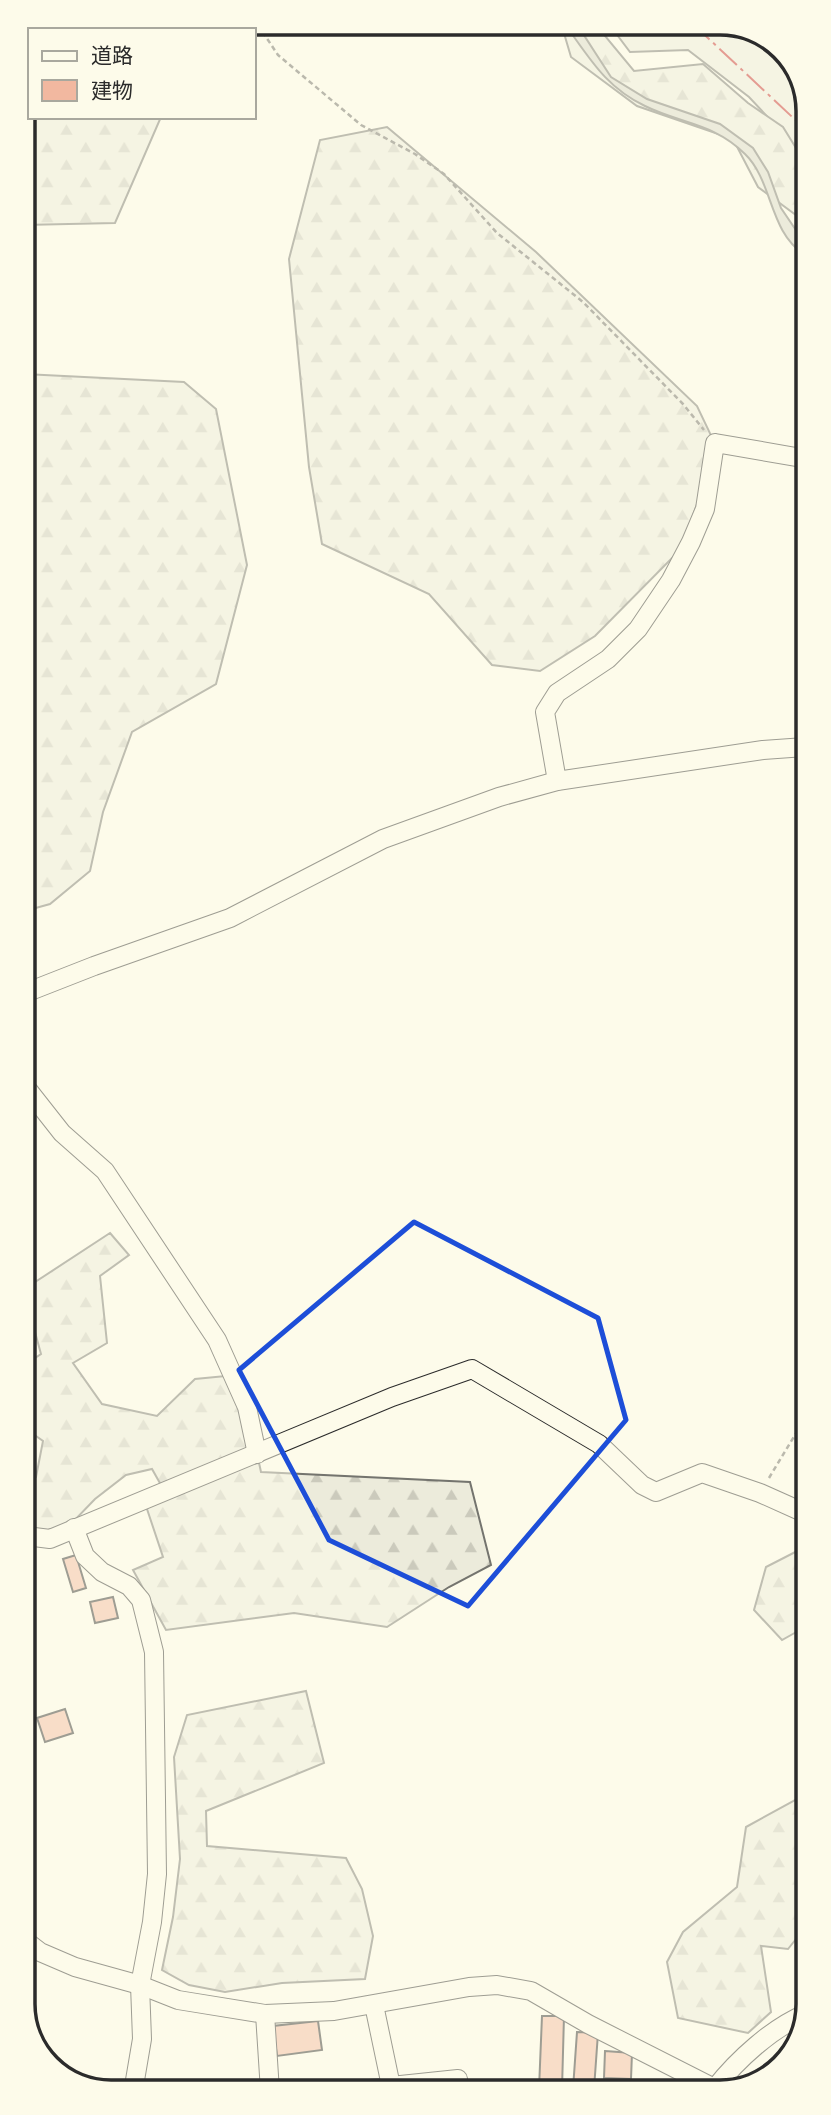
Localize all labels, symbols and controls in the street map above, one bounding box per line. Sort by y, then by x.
legend [28,28,256,119]
text: 道路 [91,42,133,67]
text: 建物 [91,77,133,102]

